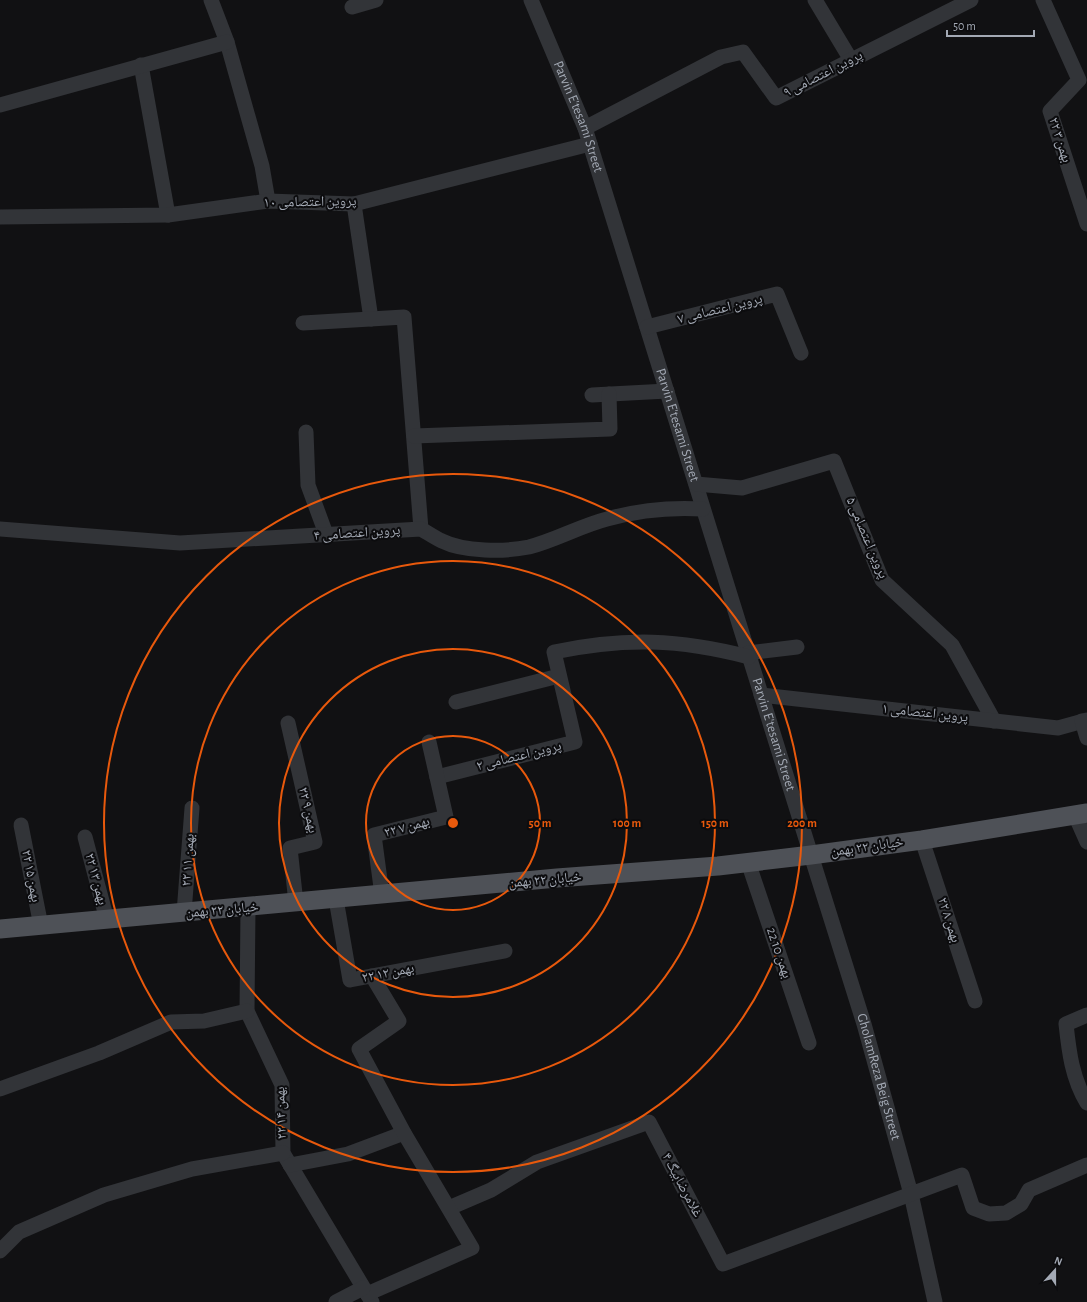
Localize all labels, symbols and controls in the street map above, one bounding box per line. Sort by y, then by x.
scale bar [947,12,1034,38]
text: 50 m [953,20,976,32]
street label: پروین اعتصامی ۹ [781,48,866,101]
street label: Parvin E'tesami Street [551,59,605,174]
street label: ۲۲ بهمن ۳ [1045,116,1074,165]
street label: پروین اعتصامی ۱۰ [263,194,357,211]
street label: پروین اعتصامی ۷ [676,292,764,327]
street label: Parvin E'tesami Street [653,367,702,484]
street label: پروین اعتصامی ۵ [843,495,890,581]
street label: پروین اعتصامی ۴ [313,523,401,544]
street label: Parvin E'tesami Street [749,676,798,793]
street label: پروین اعتصامی ۱ [881,702,969,726]
street label: پروین اعتصامی ۲ [475,739,563,774]
street label: ۲۲ بهمن ۹ [295,786,320,835]
street label: ۲۲ بهمن ۷ [383,814,432,841]
centre of rings [446,816,460,830]
text: 50 m [529,817,552,829]
text: 100 m [613,817,641,829]
text: 150 m [701,817,729,829]
text: 200 m [787,817,817,829]
street label: ۲۲ بهمن ۱۱ [179,833,198,887]
street label: خیابان ۲۲ بهمن [830,835,905,860]
street label: ۲۲ بهمن ۱۵ [18,849,43,904]
street label: ۲۲ بهمن ‍۱۳ [81,852,110,907]
street label: خیابان ۲۲ بهمن [508,870,582,891]
street label: ۲۲ بهمن ۸ [934,896,963,945]
street label: خیابان ۲۲ بهمن [185,900,259,921]
street label: 22 بهمن 10 [763,926,794,981]
street label: ۲۲ بهمن ۱۲ [361,961,416,986]
street label: GholamReza Beig Street [854,1012,903,1142]
street label: ۲۲ بهمن ۱۴ [273,1086,290,1140]
street label: غلامرضابیگ ۴ [658,1151,705,1220]
north arrow [1035,1250,1075,1290]
text: N [1053,1255,1064,1268]

